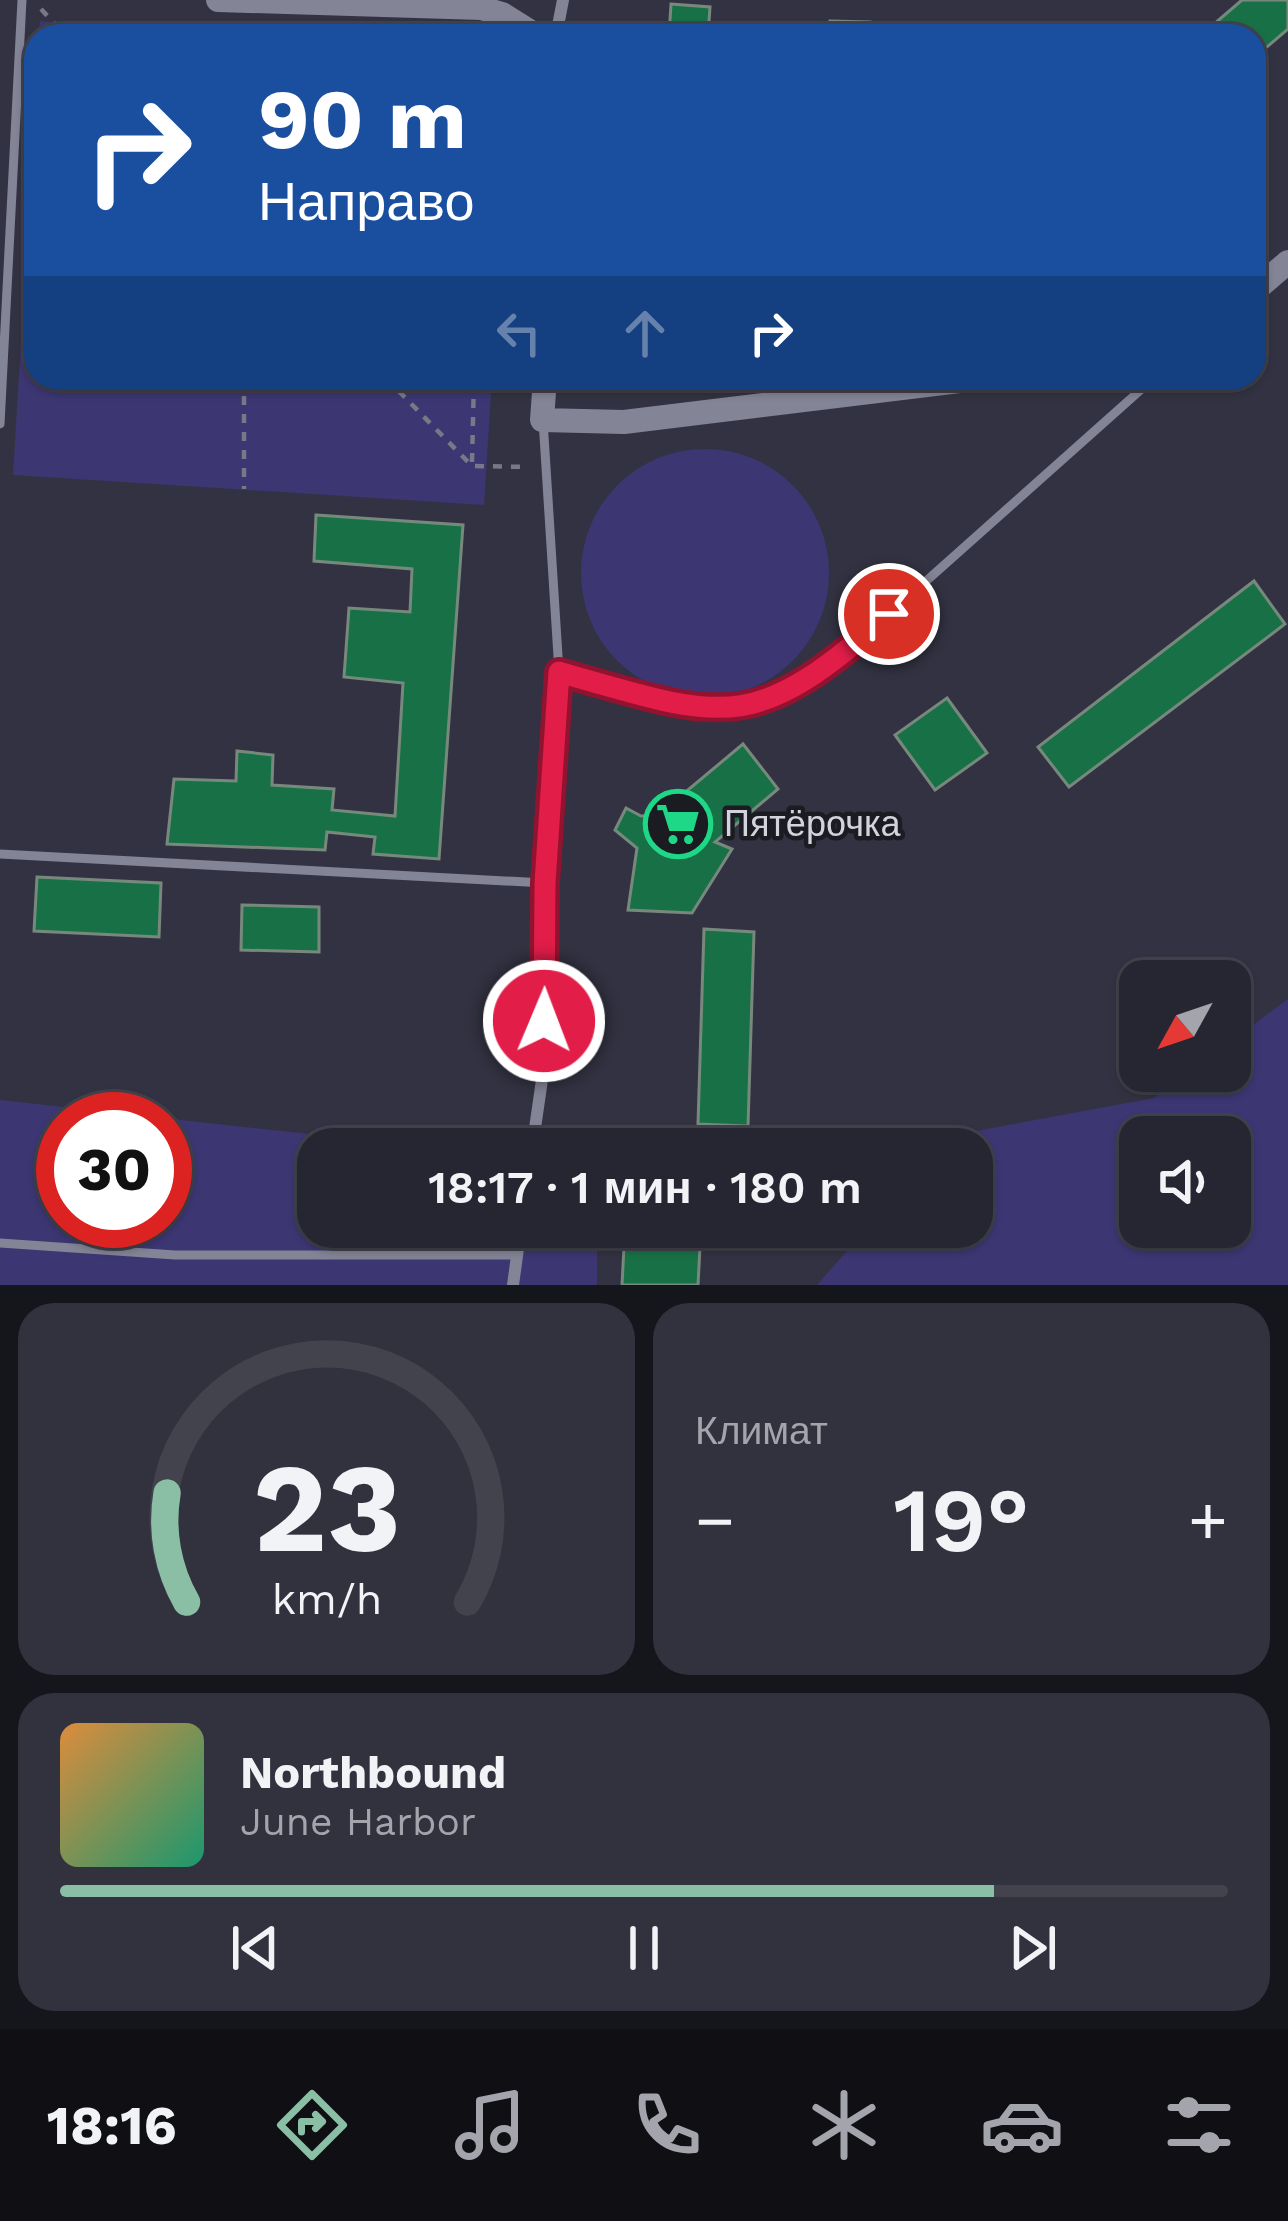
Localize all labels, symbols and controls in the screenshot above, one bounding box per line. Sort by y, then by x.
text: 90 m [258,70,467,168]
icon: right [60,72,216,228]
text: Направо [258,170,474,233]
icon: left [486,300,552,366]
icon: ahead [612,300,678,366]
icon: right [738,300,804,366]
pin [838,563,940,665]
icon: arrive [856,581,922,647]
supermarket icon: Пятёрочка [643,789,713,859]
place label: Пятёрочка [724,803,901,845]
position arrow [481,958,607,1084]
north arrow [1119,960,1251,1092]
map controls [1119,960,1251,1248]
speed limit sign: 30 [36,1092,192,1248]
button: sound [1119,1116,1251,1248]
text: 18:17 · 1 мин · 180 m [428,1161,862,1214]
text: Климат [695,1408,828,1453]
text: 23 [252,1435,401,1581]
text: 19° [893,1467,1030,1573]
text: − [695,1482,735,1559]
text: + [1188,1482,1228,1559]
text: km/h [271,1574,382,1624]
text: Northbound [240,1746,506,1799]
text: June Harbor [240,1799,476,1844]
icon: previous [222,1915,288,1981]
icon: pause [611,1915,677,1981]
icon: next [1000,1915,1066,1981]
icon: directions [270,2083,354,2167]
icon: music [448,2083,532,2167]
icon: phone [625,2083,709,2167]
icon: climate [802,2083,886,2167]
icon: car [980,2083,1064,2167]
icon: filters [1157,2083,1241,2167]
text: 18:16 [47,2094,177,2157]

